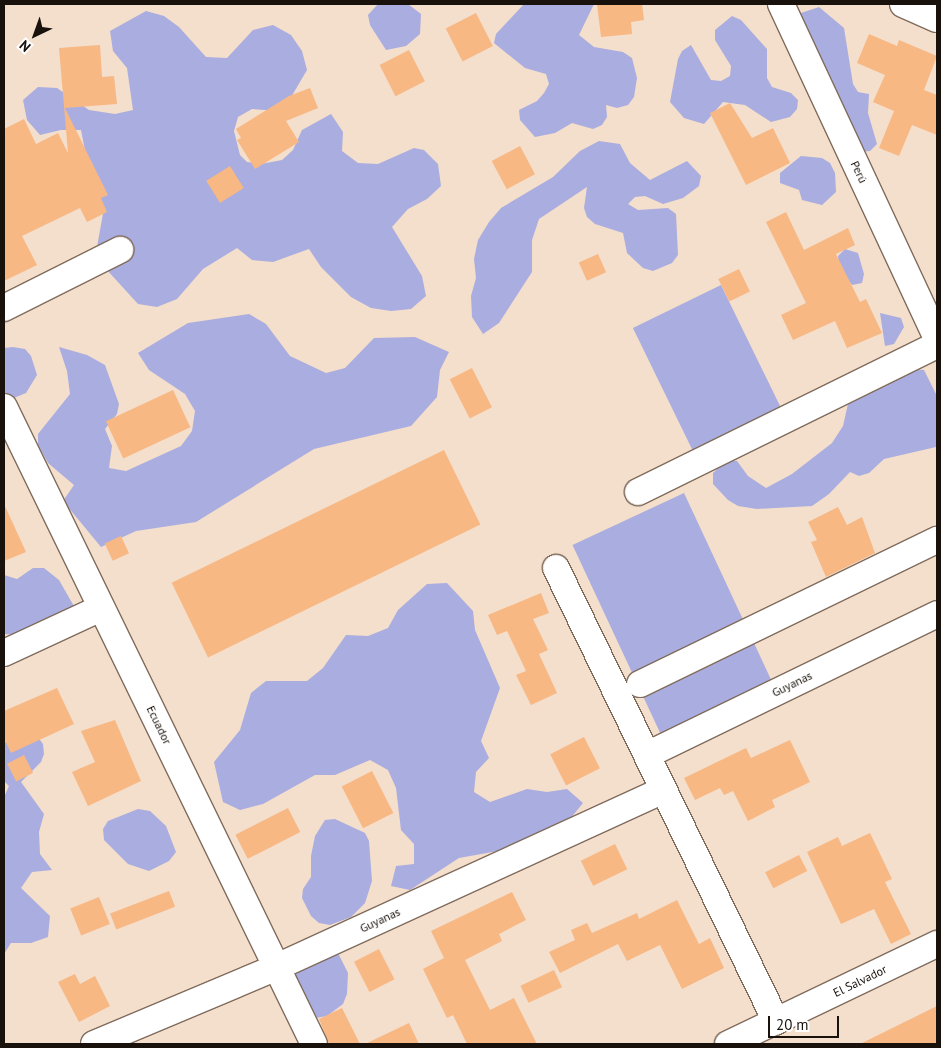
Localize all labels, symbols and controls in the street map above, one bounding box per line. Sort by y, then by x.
north arrow [10,10,60,60]
text: N [16,36,34,56]
street label: Perú [848,159,870,185]
street label: Guyanas [770,668,814,700]
street label: Ecuador [143,703,175,747]
street label: Guyanas [358,904,402,936]
street label: El Salvador [831,962,889,1000]
scale bar [771,1006,842,1038]
text: 20 m [776,1015,809,1034]

